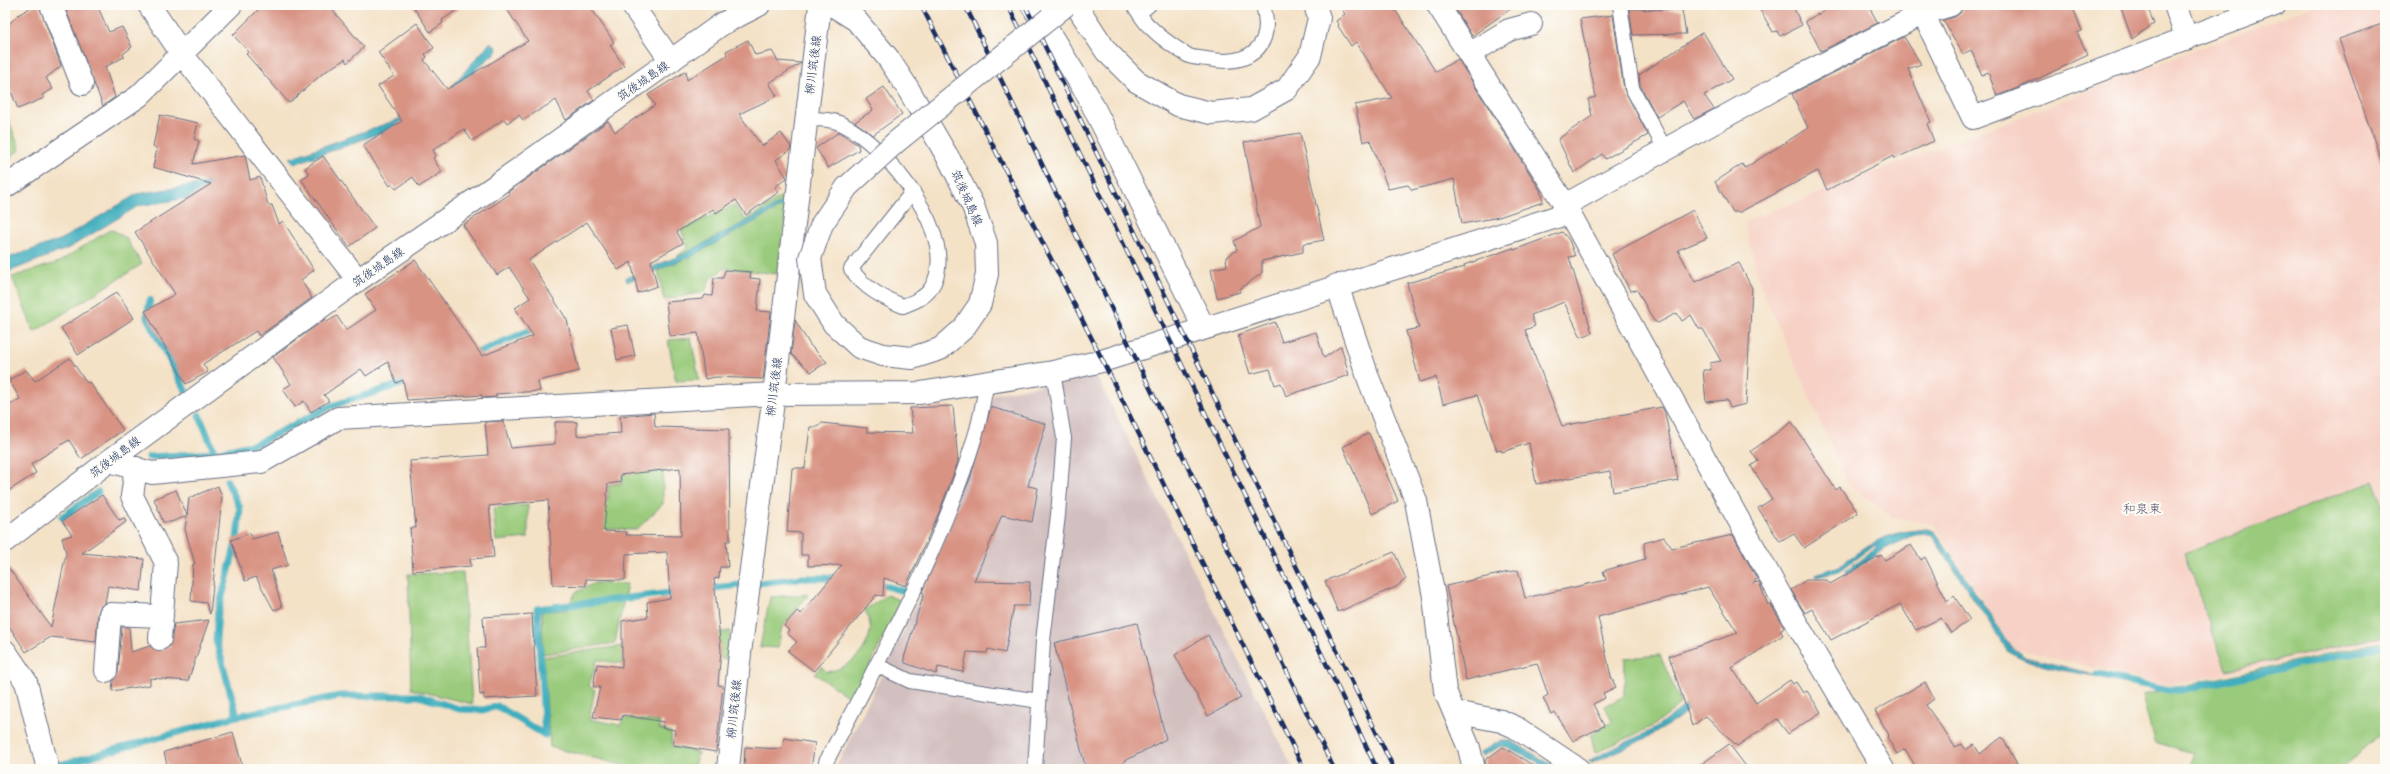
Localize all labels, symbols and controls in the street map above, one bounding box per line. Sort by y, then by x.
street label: 柳川筑後線 [802,34,825,96]
street label: 筑後城島線 [614,58,672,105]
street label: 筑後城島線 [947,168,986,229]
street label: 筑後城島線 [349,244,407,291]
street label: 柳川筑後線 [763,356,786,418]
street label: 筑後城島線 [87,433,144,481]
district label: 和泉東 [2122,501,2162,517]
street label: 柳川筑後線 [724,678,745,740]

